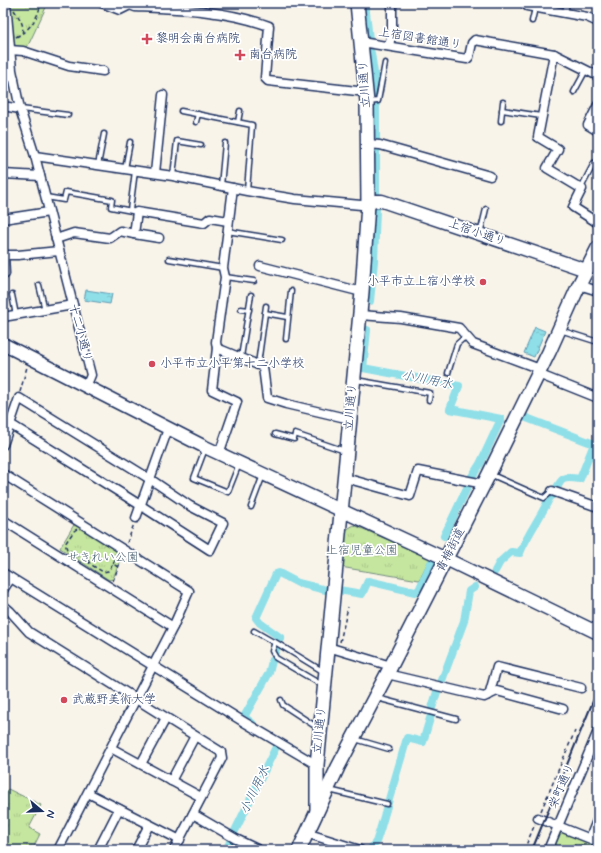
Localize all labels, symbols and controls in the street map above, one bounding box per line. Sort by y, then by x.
street label: 上宿図書館通り [377,25,463,53]
place label: 黎明会南台病院 [156,31,240,47]
marker: 黎明会南台病院 [141,33,153,45]
place label: 南台病院 [249,47,297,63]
marker: 南台病院 [234,49,246,61]
street label: 立川通り [355,59,375,109]
street label: 上宿小通り [446,216,508,250]
place label: 小平市立上宿小学校 [367,274,475,290]
marker: 小平市立上宿小学校 [478,277,488,287]
street label: 十二小通り [65,302,95,364]
place label: 小平市立小平第十二小学校 [160,356,304,372]
marker: 小平市立小平第十二小学校 [147,359,157,369]
water label: 小川用水 [400,367,454,393]
street label: 立川通り [341,382,361,432]
street label: 青梅街道 [433,525,469,575]
park label: 上宿児童公園 [326,543,398,559]
park label: せきれい公園 [67,550,139,566]
place label: 武蔵野美術大学 [72,692,156,708]
marker: 武蔵野美術大学 [59,695,69,705]
street label: 立川通り [310,705,330,755]
street label: 栄町通り [545,761,579,811]
water label: 小川用水 [236,763,274,817]
north arrow [22,791,62,831]
text: N [43,808,58,820]

